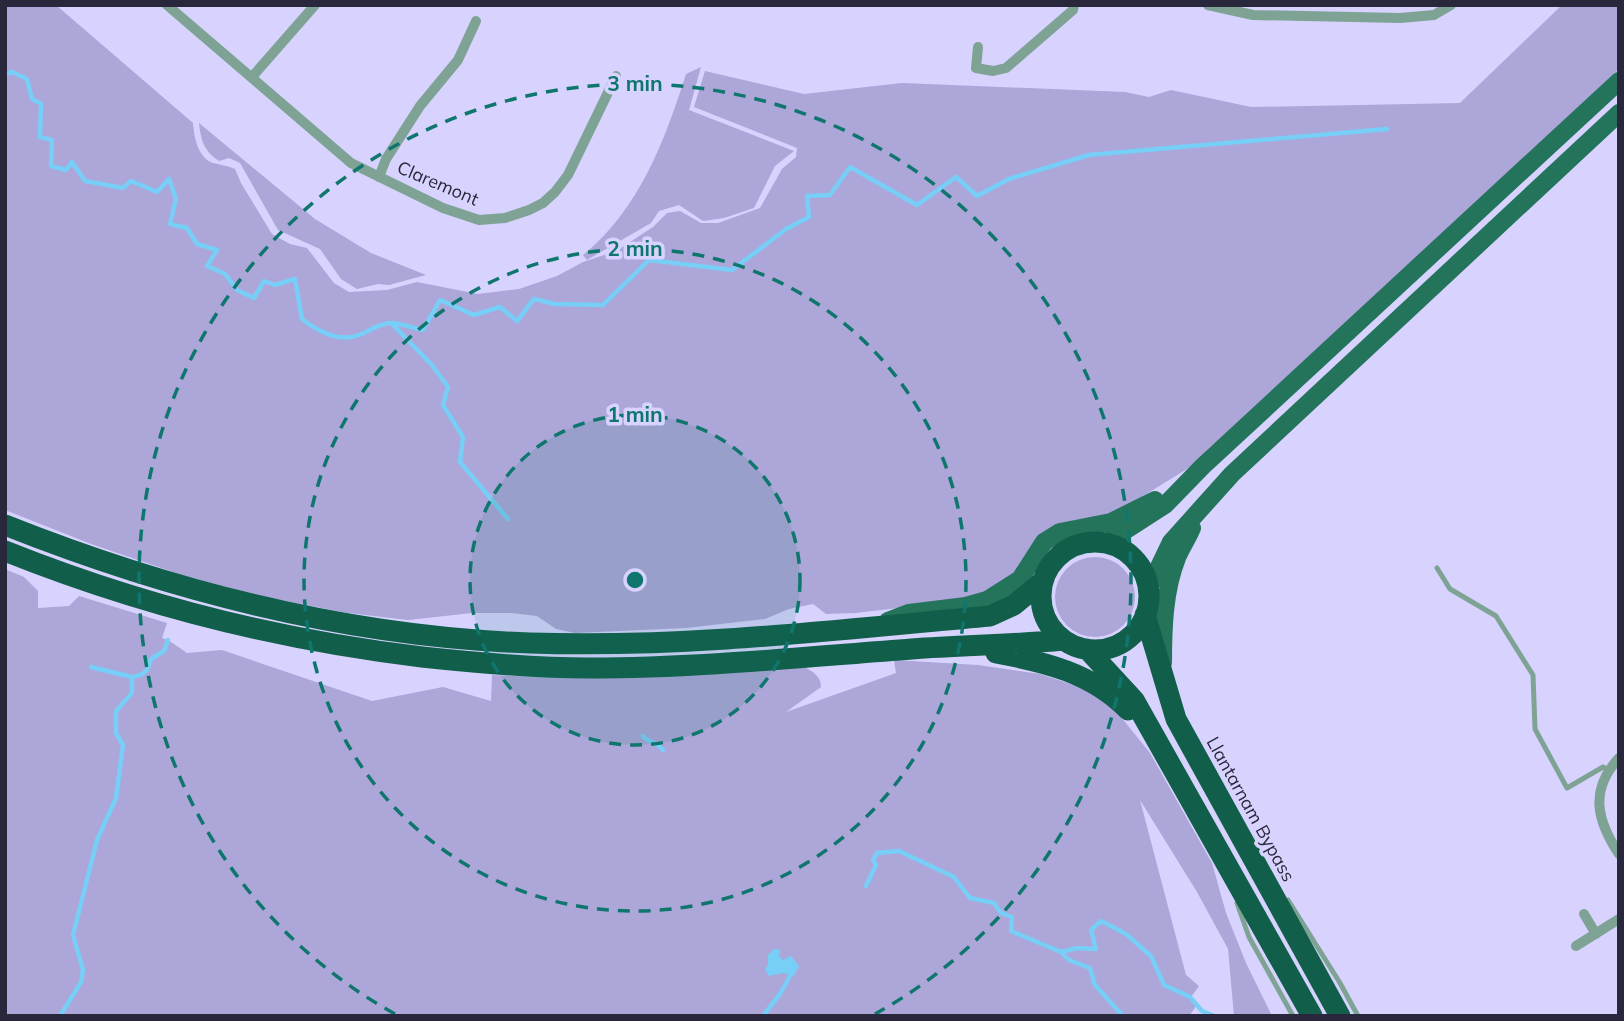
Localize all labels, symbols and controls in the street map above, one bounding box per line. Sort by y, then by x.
text: 3 min [607,70,663,96]
street label: Claremont [394,156,482,210]
text: 2 min [607,235,663,261]
text: 1 min [607,401,663,427]
centre of rings [623,568,647,592]
street label: Llantarnam Bypass [1202,732,1300,886]

